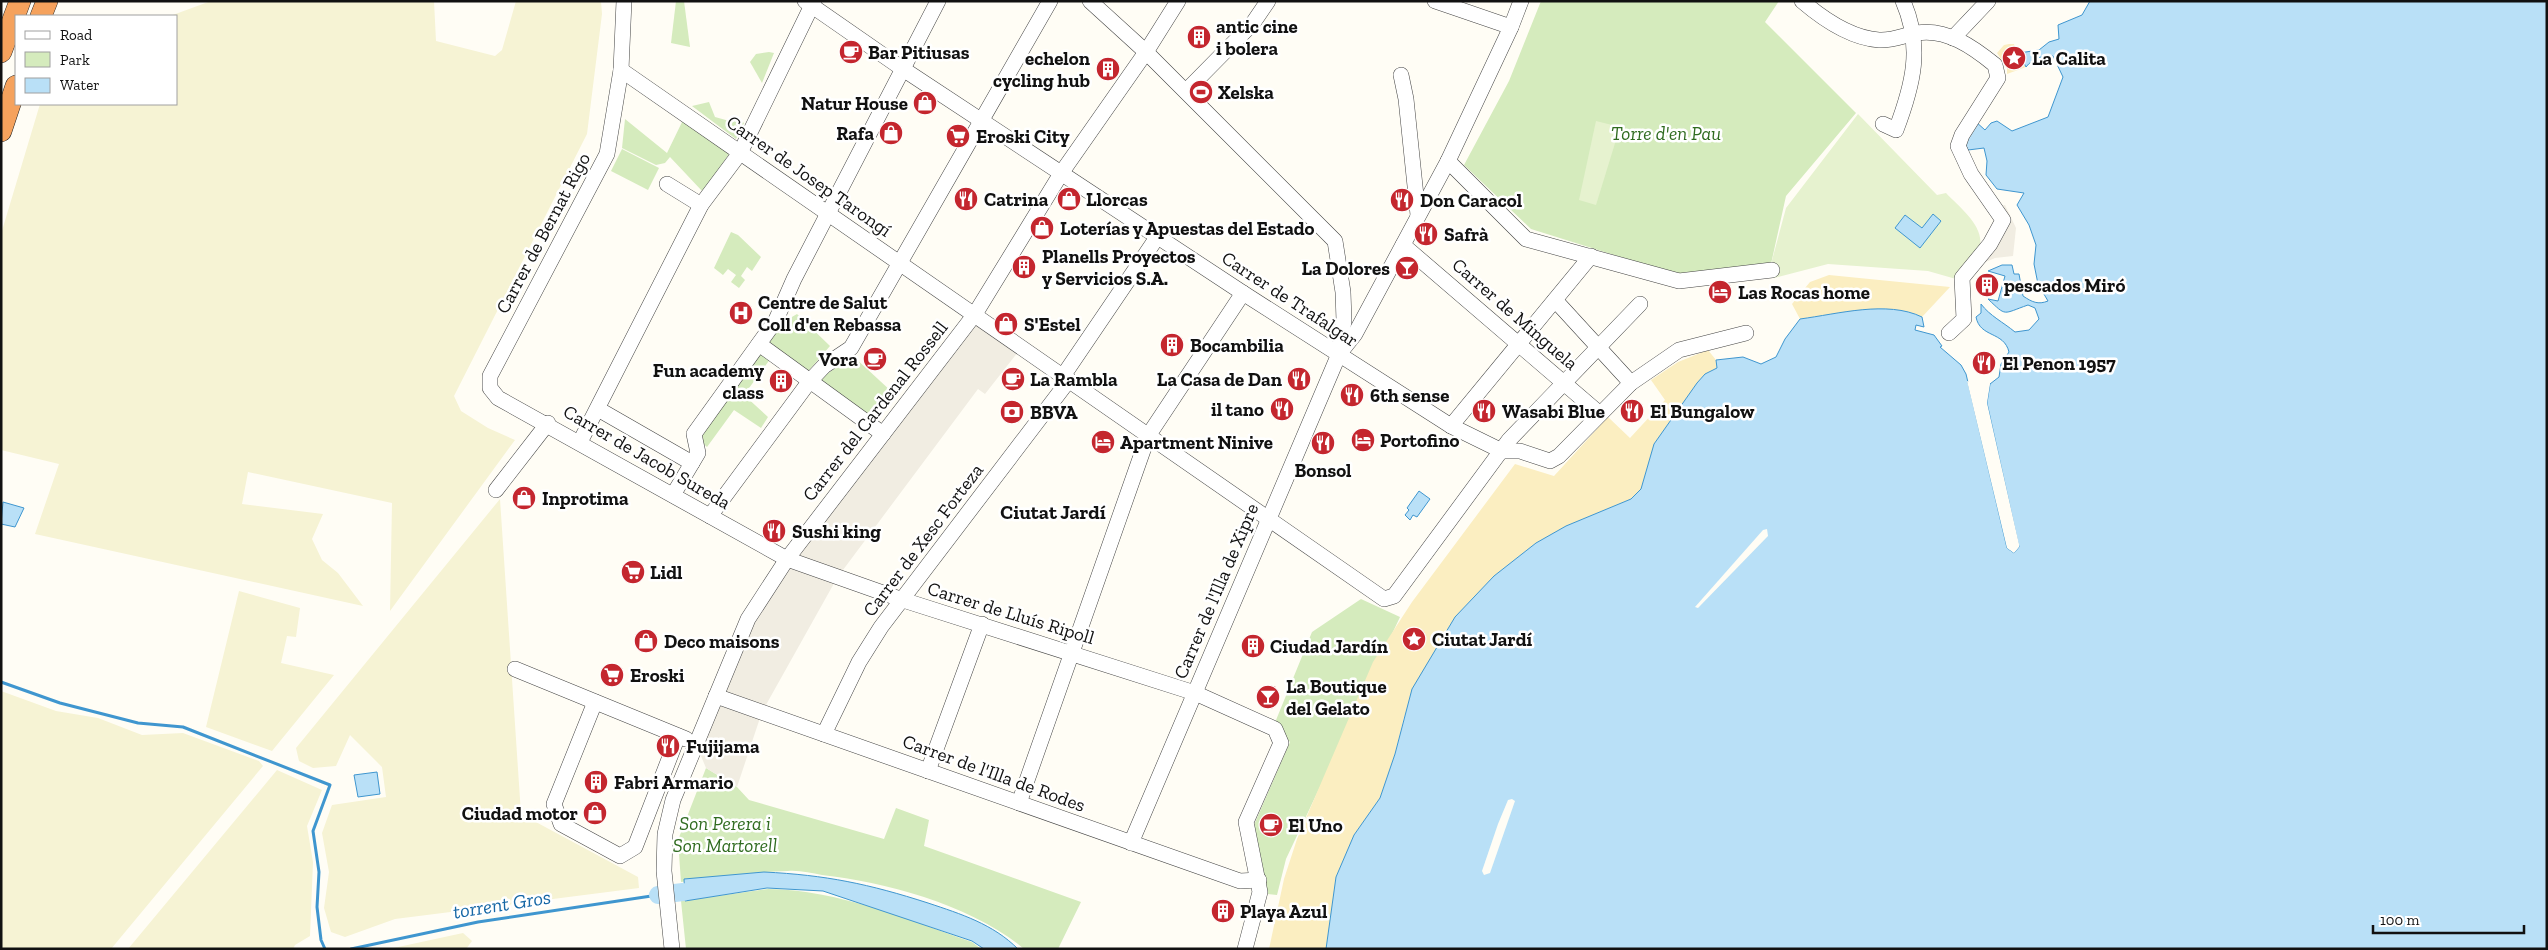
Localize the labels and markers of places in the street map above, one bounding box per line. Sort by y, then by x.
place label: antic cine i bolera [1216,15,1298,60]
building icon: antic cine i bolera [1186,24,1212,50]
cafe icon: Bar Pitiusas [838,39,864,65]
place label: Bar Pitiusas [868,41,970,64]
place icon: La Calita [2001,45,2027,71]
place label: echelon cycling hub [993,47,1091,92]
place label: La Calita [2032,47,2106,70]
building icon: echelon cycling hub [1095,56,1121,82]
sports icon: Xelska [1188,79,1214,105]
place label: Xelska [1218,81,1274,104]
shop icon: Natur House [912,90,938,116]
place label: Natur House [801,92,908,115]
shop icon: Rafa [878,120,904,146]
place label: Rafa [836,122,874,145]
supermarket icon: Eroski City [945,123,971,149]
place label: Eroski City [976,125,1069,148]
restaurant icon: Catrina [953,186,979,212]
shop icon: Llorcas [1056,186,1082,212]
restaurant icon: Don Caracol [1389,187,1415,213]
place label: Catrina [984,188,1049,211]
place label: Llorcas [1086,188,1148,211]
place label: Don Caracol [1420,189,1523,212]
shop icon: Loterías y Apuestas del Estado [1029,215,1055,241]
place label: Loterías y Apuestas del Estado [1060,217,1315,240]
restaurant icon: Safrà [1413,221,1439,247]
place label: Safrà [1444,223,1489,246]
place label: Planells Proyectos y Servicios S.A. [1042,245,1196,290]
building icon: Planells Proyectos y Servicios S.A. [1011,254,1037,280]
bar icon: La Dolores [1394,255,1420,281]
place label: La Dolores [1301,257,1390,280]
building icon: pescados Miró [1974,272,2000,298]
place label: pescados Miró [2004,274,2125,297]
hotel icon: Las Rocas home [1707,279,1733,305]
place label: Las Rocas home [1738,281,1870,304]
place label: Centre de Salut Coll d'en Rebassa [758,291,902,336]
hospital icon: Centre de Salut Coll d'en Rebassa [728,300,754,326]
shop icon: S'Estel [993,311,1019,337]
place label: S'Estel [1024,313,1081,336]
building icon: Bocambilia [1159,332,1185,358]
place label: Bocambilia [1190,334,1284,357]
cafe icon: Vora [862,346,888,372]
place label: Vora [818,348,858,371]
restaurant icon: El Penon 1957 [1971,350,1997,376]
place label: El Penon 1957 [2002,352,2116,375]
place label: Fun academy class [653,359,764,404]
cafe icon: La Rambla [1000,366,1026,392]
restaurant icon: La Casa de Dan [1286,366,1312,392]
building icon: Fun academy class [768,368,794,394]
place label: La Rambla [1030,368,1118,391]
place label: La Casa de Dan [1157,368,1283,391]
restaurant icon: 6th sense [1339,382,1365,408]
place label: 6th sense [1370,384,1449,407]
restaurant icon: il tano [1269,396,1295,422]
place label: il tano [1211,398,1264,421]
restaurant icon: Wasabi Blue [1471,398,1497,424]
restaurant icon: El Bungalow [1619,398,1645,424]
bank icon: BBVA [999,399,1025,425]
place label: Wasabi Blue [1502,400,1605,423]
place label: El Bungalow [1650,400,1755,423]
place label: BBVA [1030,401,1079,424]
hotel icon: Portofino [1350,427,1376,453]
hotel icon: Apartment Ninive [1090,429,1116,455]
place label: Portofino [1380,429,1459,452]
restaurant icon: Bonsol [1310,430,1336,456]
place label: Apartment Ninive [1120,431,1273,454]
place label: Bonsol [1294,459,1352,482]
shop icon: Inprotima [511,485,537,511]
place label: Inprotima [542,487,629,510]
restaurant icon: Sushi king [761,518,787,544]
place label: Sushi king [792,520,881,543]
supermarket icon: Lidl [620,559,646,585]
place label: Lidl [650,561,683,584]
place icon: Ciutat Jardí [1401,626,1427,652]
shop icon: Deco maisons [633,628,659,654]
place label: Ciutat Jardí [1432,628,1533,651]
place label: Deco maisons [664,630,780,653]
building icon: Ciudad Jardín [1240,633,1266,659]
place label: Ciudad Jardín [1270,635,1389,658]
supermarket icon: Eroski [599,662,625,688]
place label: Eroski [630,664,685,687]
place label: La Boutique del Gelato [1286,675,1387,720]
bar icon: La Boutique del Gelato [1255,684,1281,710]
restaurant icon: Fujijama [655,733,681,759]
place label: Fujijama [686,735,760,758]
building icon: Fabri Armario [583,769,609,795]
place label: Fabri Armario [614,771,733,794]
shop icon: Ciudad motor [582,800,608,826]
place label: Ciudad motor [462,802,579,825]
cafe icon: El Uno [1258,812,1284,838]
place label: El Uno [1288,814,1343,837]
building icon: Playa Azul [1210,898,1236,924]
place label: Playa Azul [1240,900,1328,923]

